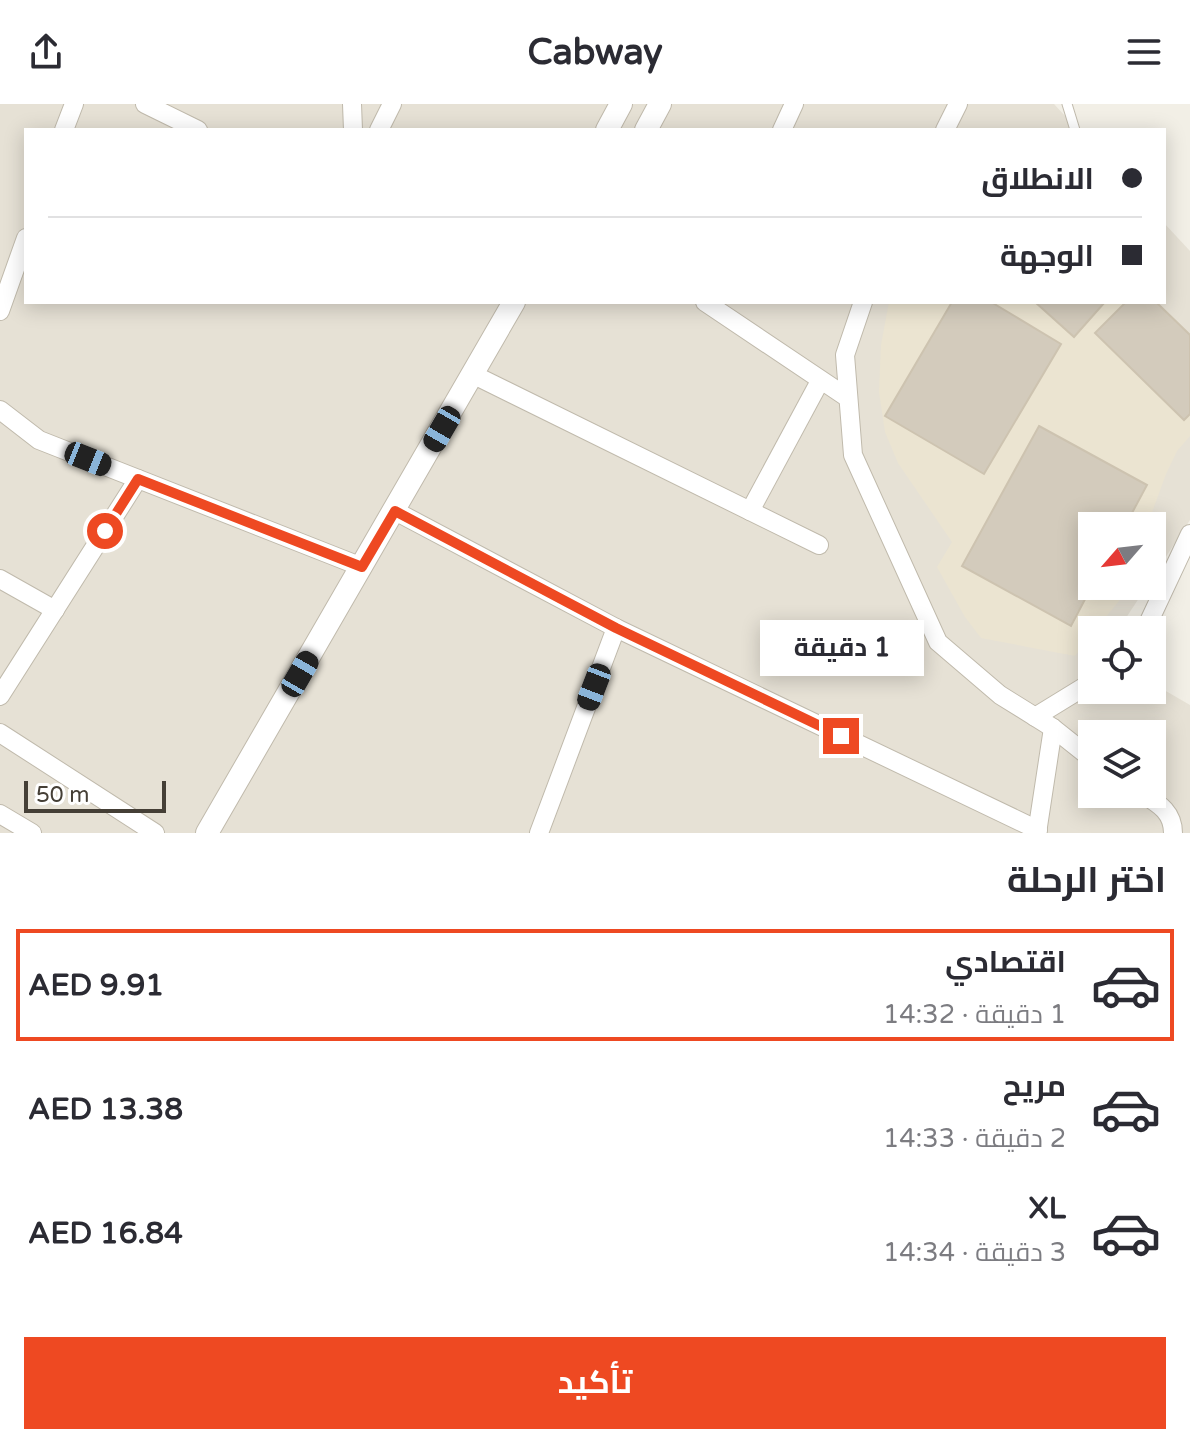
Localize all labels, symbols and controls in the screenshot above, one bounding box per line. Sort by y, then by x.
icon: share [24,30,68,74]
icon: menu [1122,30,1166,74]
text: Cabway [527,31,663,74]
text: الانطلاق [981,161,1094,198]
text: الوجهة [1000,238,1094,275]
car [420,402,464,456]
car [61,439,115,479]
north arrow [1078,512,1166,600]
map controls [1078,512,1166,808]
route start [87,513,123,549]
button: locate [1078,616,1166,704]
callout: 1 دقيقة [759,620,923,676]
text: 1 دقيقة [794,632,890,663]
car [278,647,322,701]
car [574,660,614,714]
route end [823,718,859,754]
button: layers [1078,720,1166,808]
scale bar [24,777,166,813]
text: 50 m [36,782,90,808]
text: اختر الرحلة [1007,859,1166,902]
text: اقتصادي [945,944,1066,981]
icon: car [1090,949,1162,1021]
text: AED 9.91 [28,967,164,1004]
text: 1 دقيقة · 14:32 [883,999,1066,1030]
text: مريح [1003,1068,1066,1105]
icon: car [1090,1073,1162,1145]
text: AED 13.38 [28,1091,183,1128]
text: 2 دقيقة · 14:33 [883,1123,1066,1154]
text: XL [1029,1190,1066,1227]
icon: car [1090,1197,1162,1269]
text: AED 16.84 [28,1215,183,1252]
text: 3 دقيقة · 14:34 [883,1237,1066,1268]
button: تأكيد [24,1337,1166,1429]

